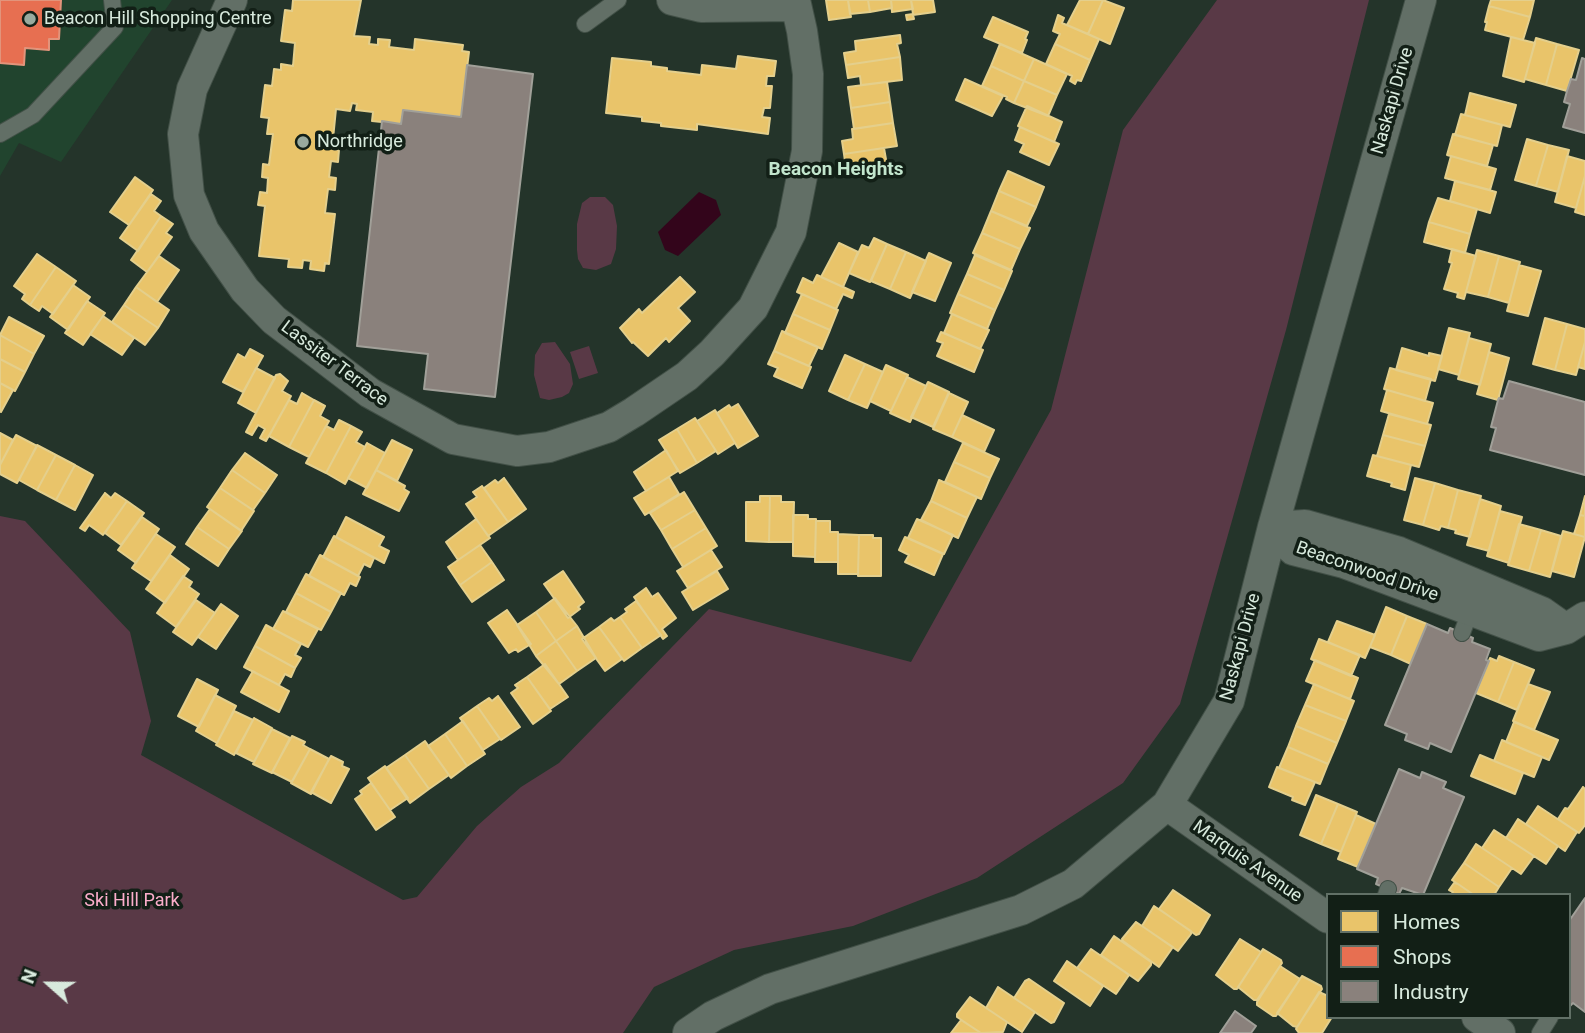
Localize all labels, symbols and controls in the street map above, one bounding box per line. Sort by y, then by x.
place label: Beacon Hill Shopping Centre [44,8,272,30]
marker: Beacon Hill Shopping Centre [22,11,38,27]
street label: Naskapi Drive [1367,45,1419,157]
place label: Northridge [317,131,403,153]
marker: Northridge [295,134,311,150]
district label: Beacon Heights [769,159,903,181]
street label: Lassiter Terrace [276,317,392,411]
street label: Beaconwood Drive [1293,537,1441,607]
street label: Naskapi Drive [1216,591,1266,703]
street label: Marquis Avenue [1188,816,1306,908]
park label: Ski Hill Park [84,890,180,912]
legend [1326,893,1571,1019]
text: Homes [1393,910,1460,934]
text: Shops [1393,945,1452,969]
north arrow [14,949,84,1019]
text: N [16,966,42,987]
text: Industry [1393,980,1469,1004]

